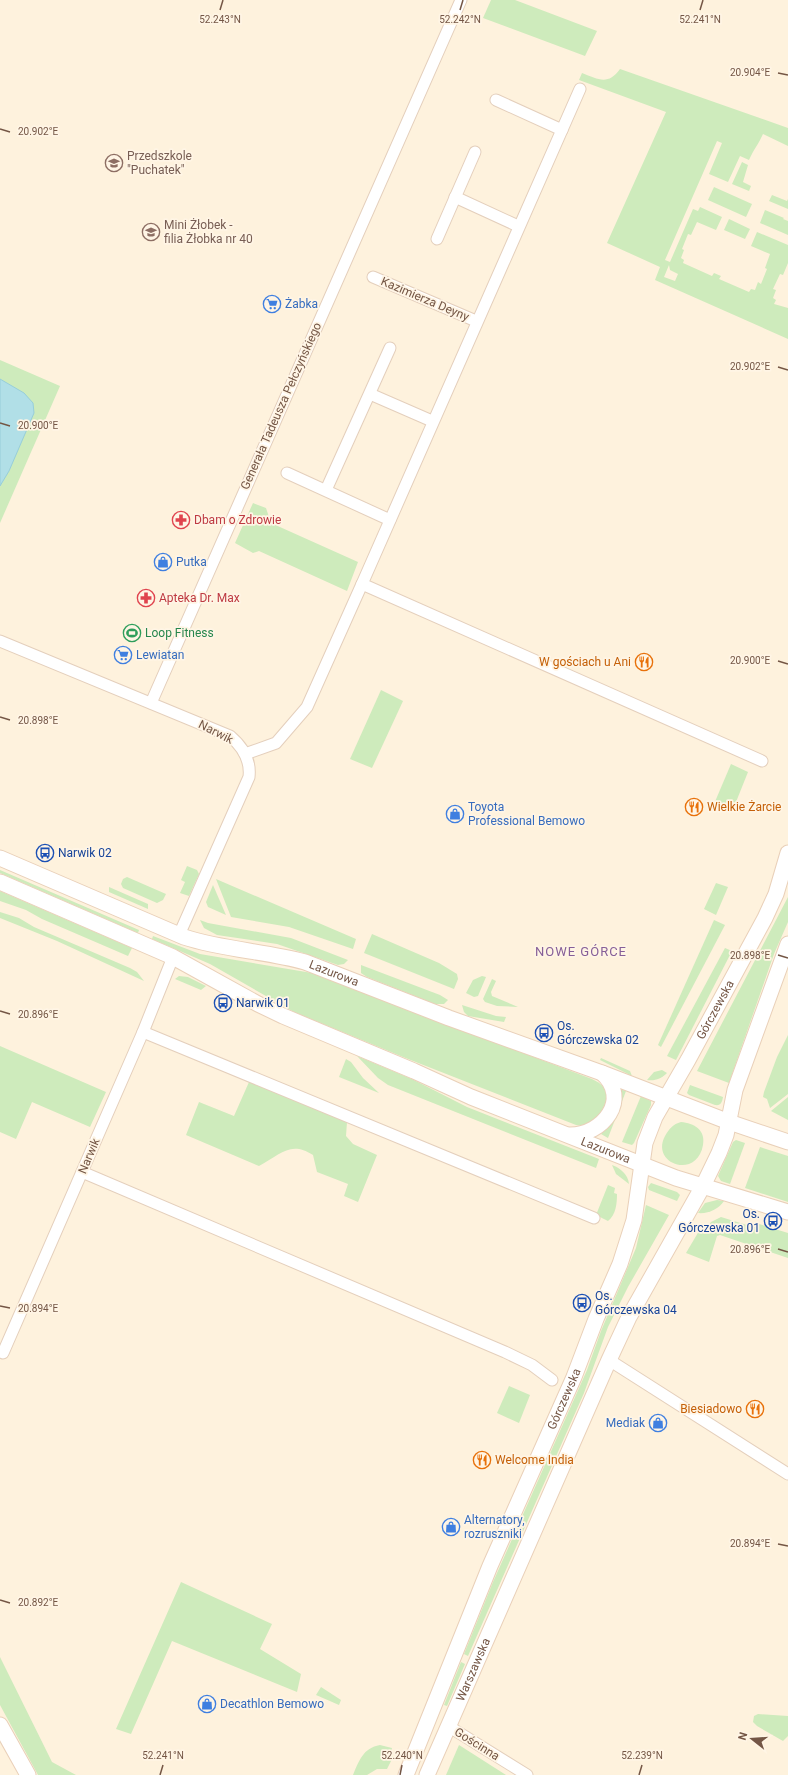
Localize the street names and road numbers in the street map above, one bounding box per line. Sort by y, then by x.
street label: Kazimierza Deyny [379,274,471,324]
street label: Generała Tadeusza Pełczyńskiego [238,320,324,492]
street label: Narwik [196,717,237,747]
street label: Lazurowa [307,957,361,989]
street label: Górczewska [694,978,737,1042]
street label: Lazurowa [579,1134,632,1166]
street label: Narwik [75,1135,103,1176]
street label: Górczewska [545,1366,584,1432]
street label: Warszawska [453,1636,493,1703]
street label: Gościnna [452,1725,502,1763]

